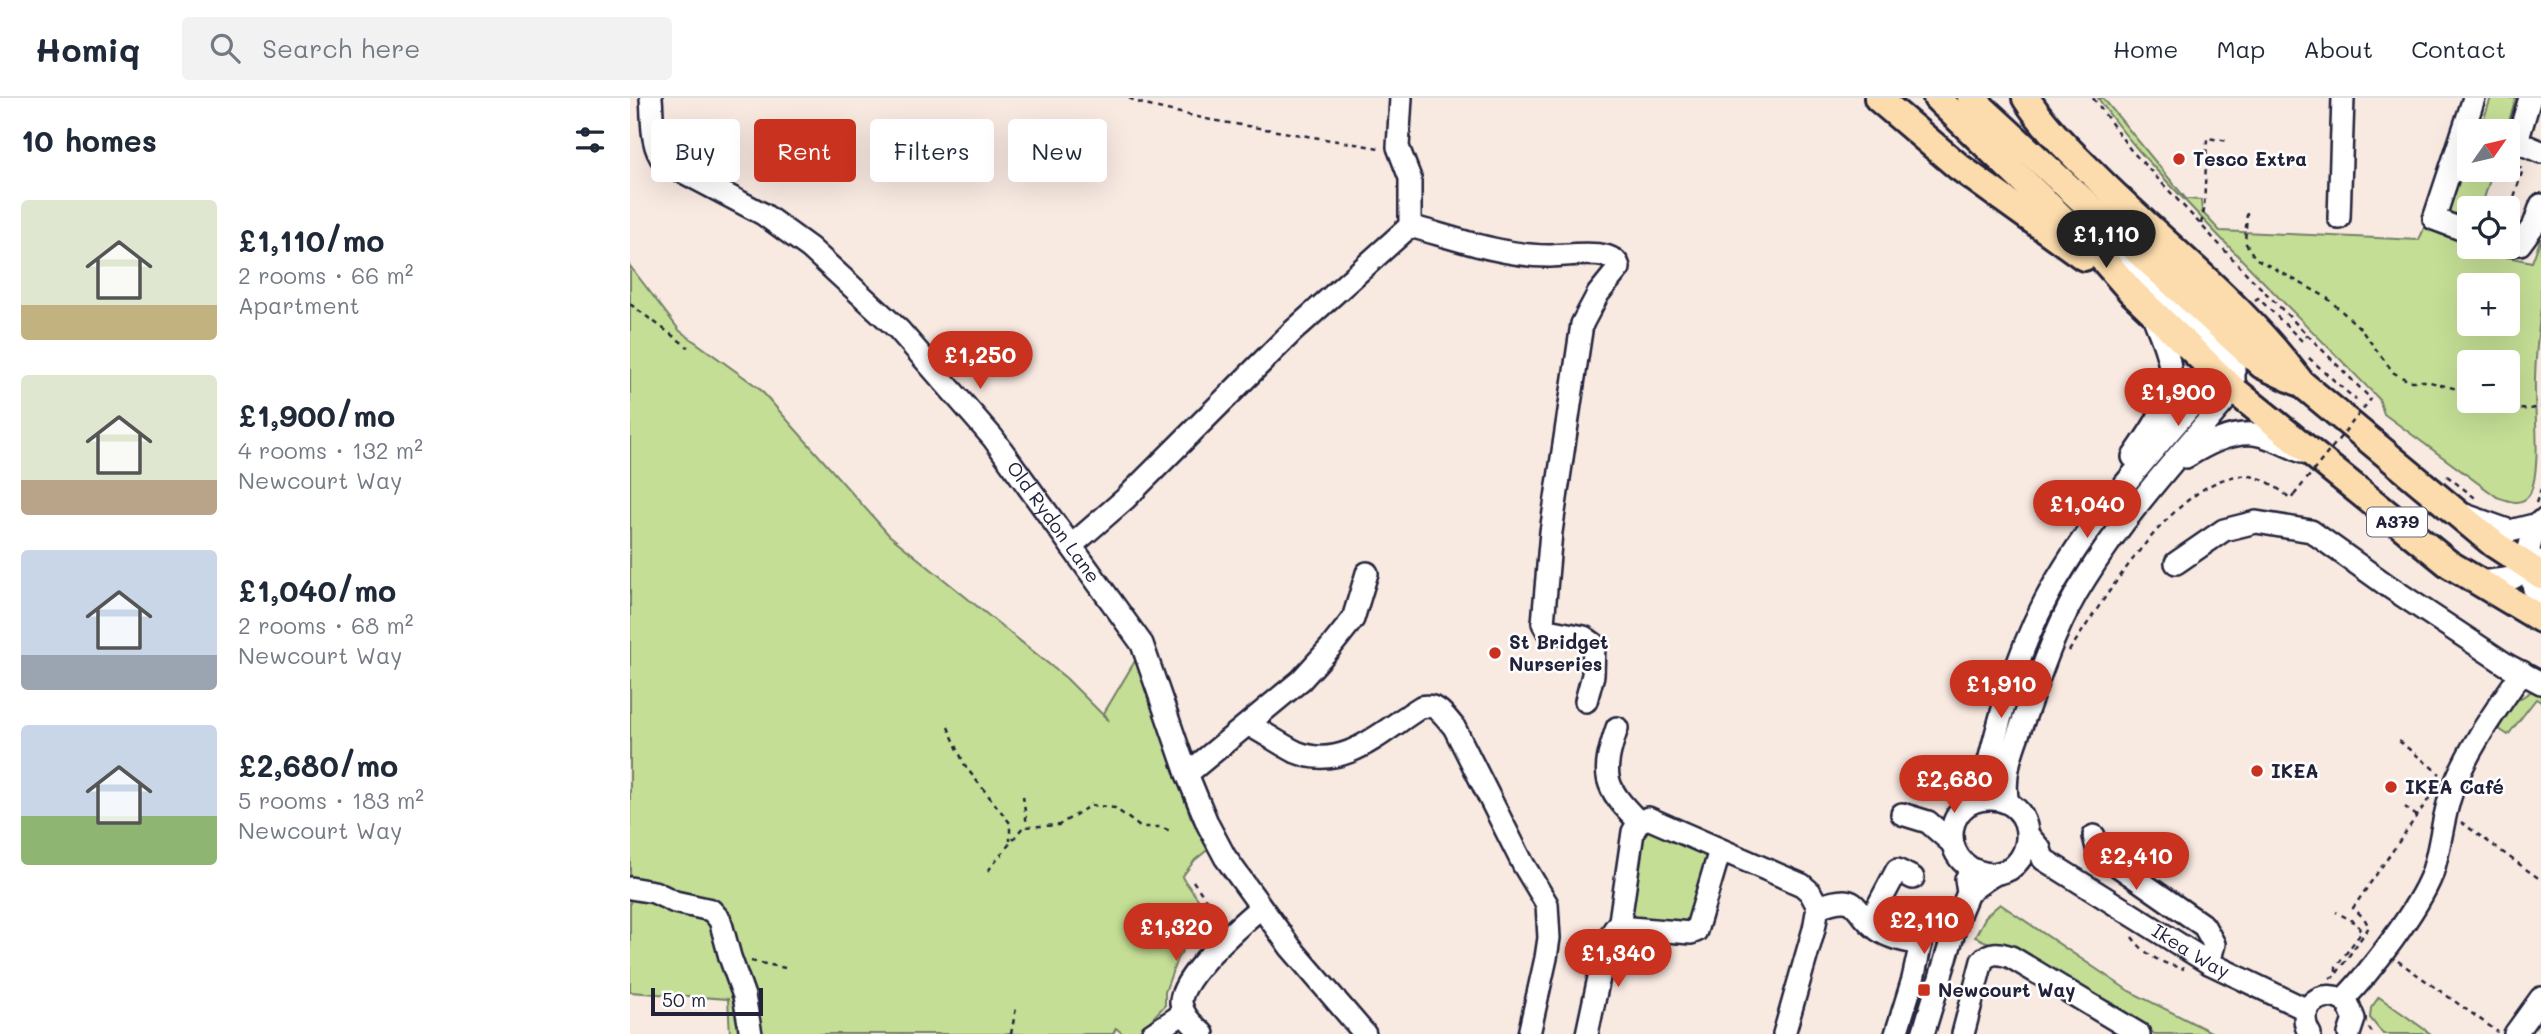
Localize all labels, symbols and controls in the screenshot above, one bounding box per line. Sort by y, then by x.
search box [182,17,672,80]
text: Homiq [35,27,140,70]
icon: search [206,29,244,67]
text: Search here [262,31,420,65]
text: Home [2113,33,2178,64]
text: Map [2216,33,2265,64]
text: About [2303,33,2373,64]
text: Contact [2411,33,2506,64]
chip: Buy [651,119,740,182]
chip: Rent [754,119,856,182]
chip: Filters [870,119,994,182]
chip: New [1008,119,1107,182]
north arrow [2457,119,2520,182]
map controls [2457,119,2520,413]
text: 10 homes [21,120,157,160]
icon: filters [571,121,609,159]
place label: Tesco Extra [2193,146,2307,171]
marker: Tesco Extra [2171,151,2187,167]
button: locate [2457,196,2520,259]
pin: £1,110 [2049,211,2163,270]
text: £1,110 [2073,218,2139,248]
text: £1,110/mo [238,220,385,260]
icon: home [77,228,161,312]
text: 2 rooms · 66 m² [238,260,413,290]
button: + [2457,273,2520,336]
text: Apartment [238,290,360,320]
pin: £1,250 [923,331,1037,391]
text: £1,250 [944,339,1016,369]
button: − [2457,350,2520,413]
pin: £1,900 [2121,368,2235,428]
text: £1,900 [2141,376,2215,406]
text: £1,900/mo [238,395,395,435]
icon: home [77,403,161,487]
text: 4 rooms · 132 m² [238,435,423,465]
street label: Old Rydon Lane [1002,456,1106,587]
text: Newcourt Way [238,465,402,495]
pin: £1,040 [2030,480,2144,540]
text: £1,040 [2049,488,2125,518]
road number: A379 [2367,508,2427,536]
text: £1,040/mo [238,570,396,610]
icon: home [77,578,161,662]
text: 2 rooms · 68 m² [238,610,413,640]
place label: St Bridget Nurseries [1509,629,1608,676]
text: Newcourt Way [238,640,402,670]
marker: St Bridget Nurseries [1487,645,1503,661]
pin: £1,910 [1944,660,2058,720]
text: £1,910 [1966,668,2036,698]
text: £2,680/mo [238,745,398,785]
icon: home [77,753,161,837]
pin: £2,680 [1897,756,2011,815]
place label: IKEA [2271,758,2319,783]
text: £2,680 [1915,763,1993,793]
marker: IKEA [2249,763,2265,779]
place label: IKEA Café [2405,774,2504,799]
marker: IKEA Café [2383,779,2399,795]
text: 5 rooms · 183 m² [238,785,424,815]
text: Newcourt Way [238,815,402,845]
pin: £2,410 [2079,832,2193,892]
text: £2,410 [2099,840,2173,870]
pin: £2,110 [1867,896,1981,956]
pin: £1,320 [1119,904,1233,963]
text: £2,110 [1889,904,1959,934]
text: £1,320 [1139,911,1213,941]
street label: Ikea Way [2147,917,2234,983]
pin: £1,340 [1561,930,1675,989]
text: £1,340 [1581,937,1655,967]
place label: Newcourt Way [1938,977,2076,1002]
marker: Newcourt Way [1916,982,1932,998]
scale bar [651,985,763,1017]
text: 50 m [662,987,706,1012]

